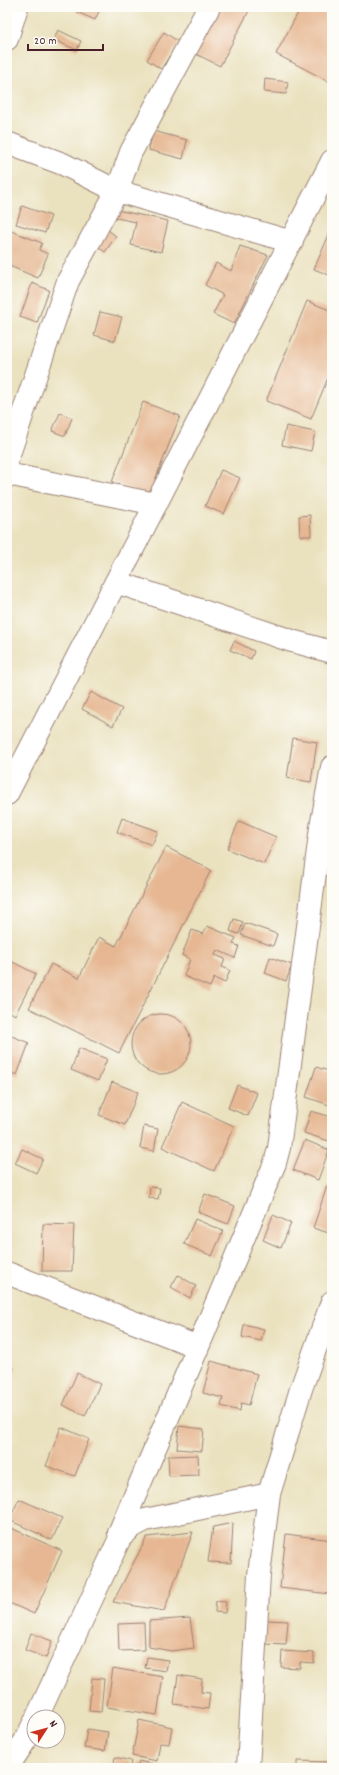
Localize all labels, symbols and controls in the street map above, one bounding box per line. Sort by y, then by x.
scale bar [28,26,103,52]
text: 20 m [34,33,57,50]
north arrow [26,1709,66,1749]
text: N [44,1717,61,1732]

